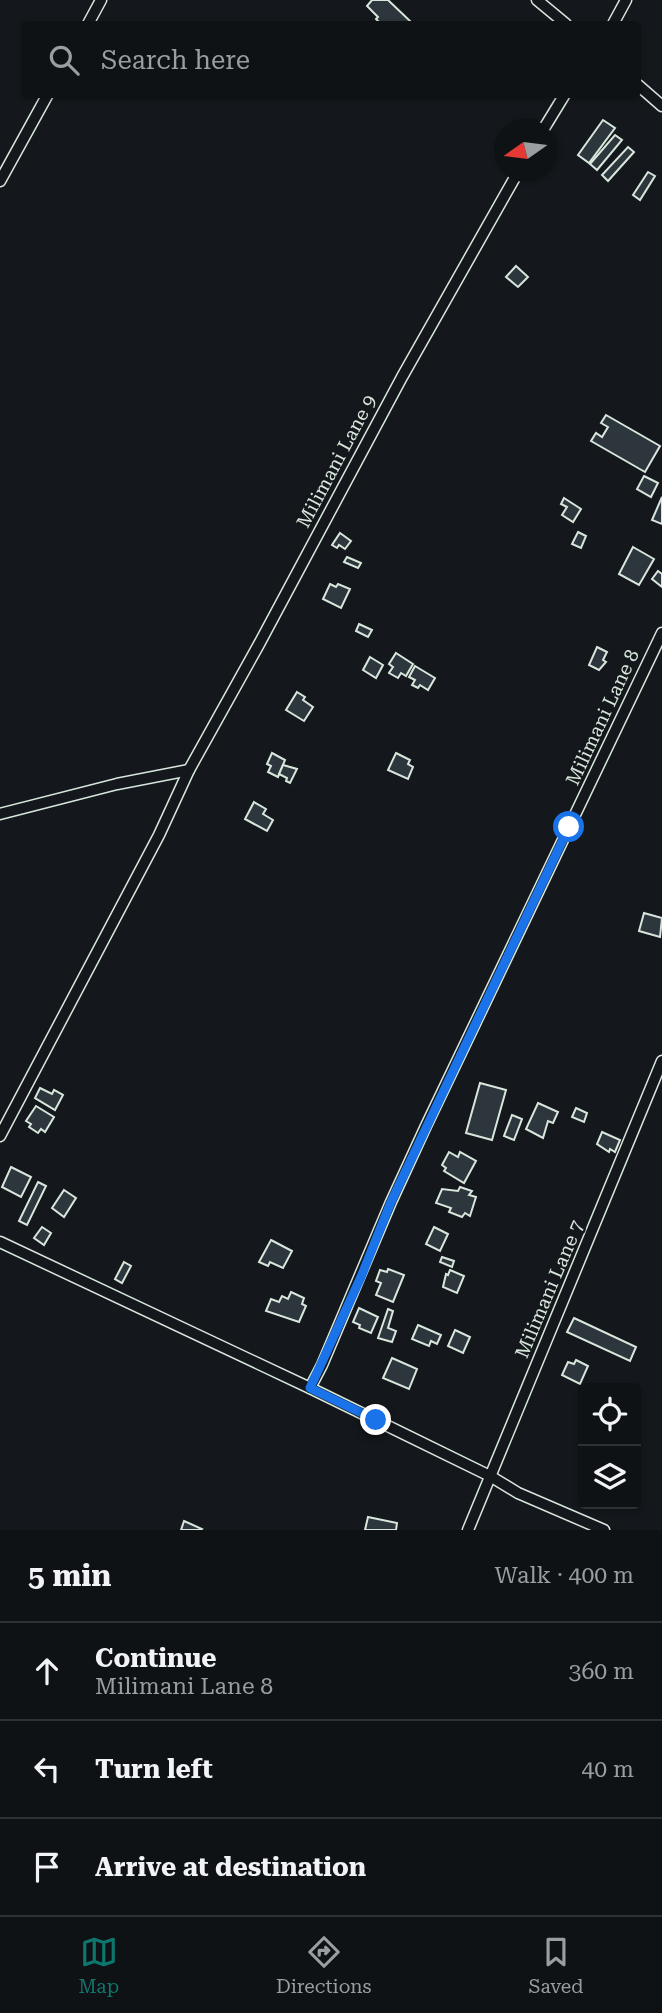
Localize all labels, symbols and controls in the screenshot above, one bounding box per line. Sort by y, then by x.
search box [21,21,641,98]
icon: search [45,41,83,79]
text: Search here [101,45,250,75]
north arrow [494,119,557,182]
street label: Milimani Lane 9 [292,391,381,532]
street label: Milimani Lane 8 [561,646,644,789]
route start [553,811,584,842]
street label: Milimani Lane 7 [510,1217,589,1361]
map controls [578,1383,641,1509]
button: locate [578,1383,641,1446]
route end [360,1404,391,1435]
button: layers [578,1446,641,1509]
text: 5 min [28,1558,111,1593]
text: Walk · 400 m [495,1562,634,1589]
text: Continue [95,1643,217,1673]
icon: ahead [28,1652,66,1690]
text: 360 m [569,1658,634,1685]
text: Milimani Lane 8 [95,1673,273,1700]
icon: left [28,1750,66,1788]
text: Turn left [95,1754,213,1784]
text: 40 m [581,1756,634,1783]
icon: arrive [28,1848,66,1886]
text: Arrive at destination [95,1852,366,1882]
tab: Map [78,1933,119,1998]
tab: Directions [276,1933,372,1998]
tab: Saved [528,1933,584,1998]

